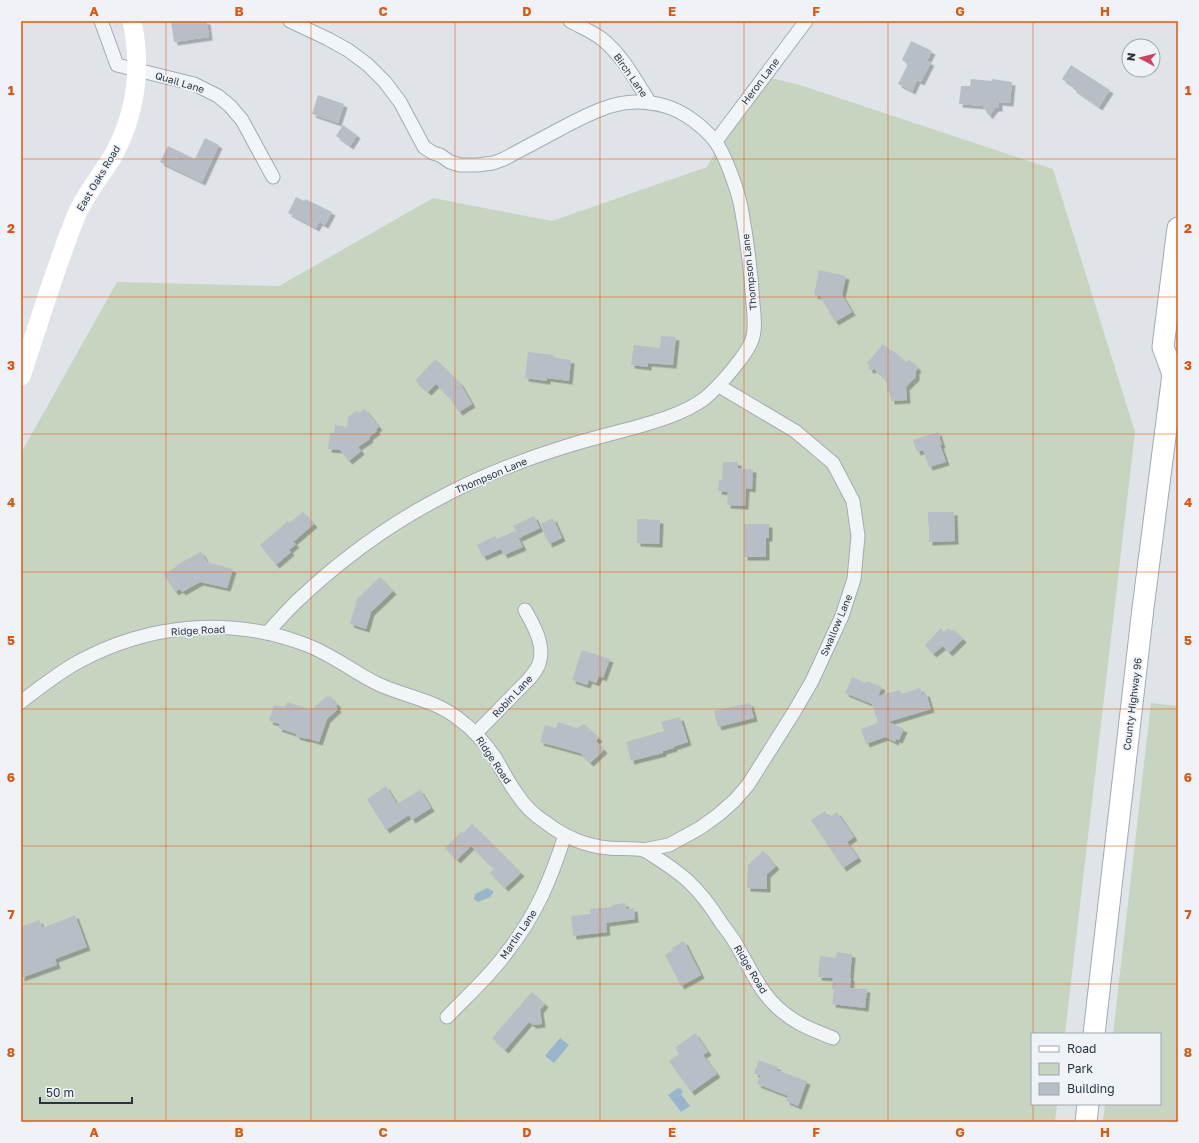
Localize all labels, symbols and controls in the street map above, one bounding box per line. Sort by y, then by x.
text: A [89,3,99,19]
text: B [234,3,244,19]
text: C [378,3,388,19]
text: D [522,3,532,19]
text: E [668,3,676,19]
text: F [812,3,820,19]
text: G [955,3,965,19]
text: H [1100,3,1110,19]
north arrow [1121,38,1161,78]
street label: Birch Lane [612,51,651,99]
text: N [1124,52,1138,62]
street label: Heron Lane [739,55,782,107]
street label: Quail Lane [154,69,206,95]
text: 1 [8,82,15,98]
text: 1 [1185,82,1192,98]
street label: East Oaks Road [74,143,122,213]
text: 2 [7,220,15,236]
text: 2 [1184,220,1192,236]
street label: Thompson Lane [739,233,759,311]
text: 3 [7,357,15,373]
text: 3 [1184,357,1192,373]
street label: Thompson Lane [453,454,529,496]
text: 4 [7,494,15,510]
text: 4 [1184,494,1192,510]
street label: Swallow Lane [818,592,855,658]
street label: Ridge Road [170,623,226,637]
text: 5 [7,632,15,648]
text: 5 [1184,632,1192,648]
street label: County Highway 96 [1120,657,1144,751]
street label: Robin Lane [489,672,535,720]
street label: Ridge Road [474,734,514,786]
text: 6 [7,769,15,785]
text: 6 [1184,769,1192,785]
text: 7 [7,906,15,922]
text: 7 [1184,906,1192,922]
street label: Martin Lane [497,907,539,961]
street label: Ridge Road [732,943,770,995]
legend [1031,1033,1161,1105]
text: Road [1067,1041,1096,1056]
text: 8 [7,1044,15,1060]
text: 8 [1184,1044,1192,1060]
text: Park [1067,1061,1093,1076]
scale bar [40,1079,132,1105]
text: Building [1067,1081,1115,1096]
text: 50 m [46,1085,74,1100]
text: A [89,1124,99,1140]
text: B [234,1124,244,1140]
text: C [378,1124,388,1140]
text: D [522,1124,532,1140]
text: E [668,1124,676,1140]
text: F [812,1124,820,1140]
text: G [955,1124,965,1140]
text: H [1100,1124,1110,1140]

